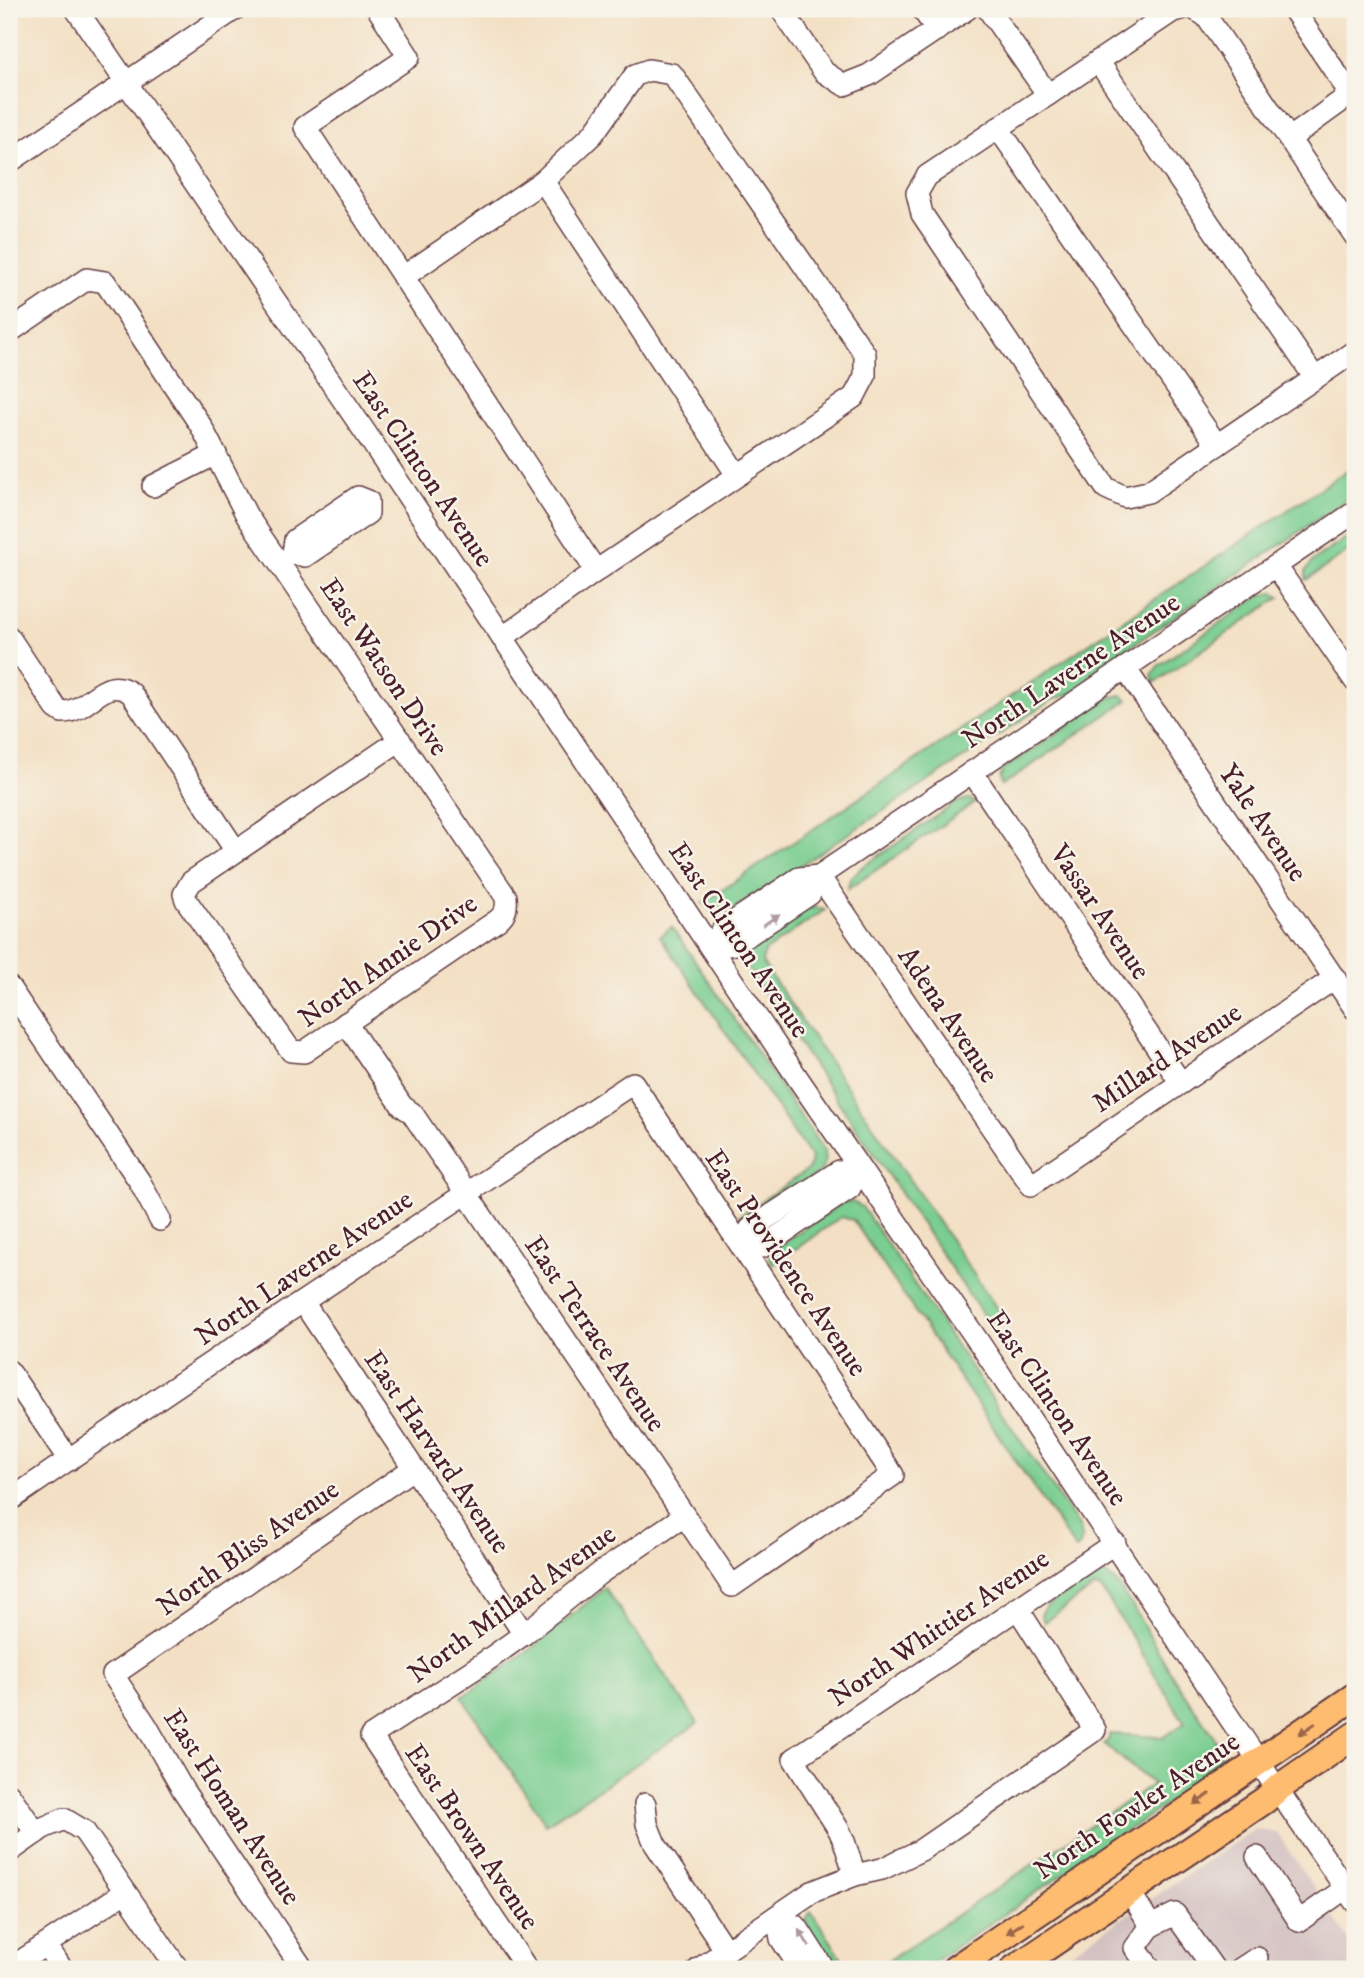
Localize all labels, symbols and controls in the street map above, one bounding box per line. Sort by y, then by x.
street label: East Clinton Avenue [345,364,501,574]
street label: East Watson Drive [312,571,456,763]
street label: North Laverne Avenue [955,585,1187,757]
street label: Yale Avenue [1211,757,1315,889]
street label: East Clinton Avenue [661,835,817,1045]
street label: Vassar Avenue [1041,837,1158,986]
street label: North Annie Drive [292,886,484,1036]
one-way arrow [761,914,780,927]
street label: Adena Avenue [890,940,1006,1090]
street label: Millard Avenue [1086,995,1248,1121]
street label: East Providence Avenue [697,1143,875,1383]
street label: North Laverne Avenue [188,1182,420,1354]
street label: East Terrace Avenue [516,1229,674,1439]
street label: East Clinton Avenue [979,1303,1135,1513]
street label: East Harvard Avenue [356,1344,518,1560]
street label: North Bliss Avenue [150,1472,346,1624]
street label: North Millard Avenue [401,1517,623,1691]
street label: North Whittier Avenue [822,1541,1056,1715]
street label: East Homan Avenue [155,1702,309,1912]
one-way arrow [1297,1722,1317,1735]
street label: North Fowler Avenue [1028,1724,1246,1888]
street label: East Brown Avenue [397,1737,547,1937]
one-way arrow [1193,1792,1211,1806]
one-way arrow [1006,1921,1024,1935]
one-way arrow [798,1929,811,1948]

